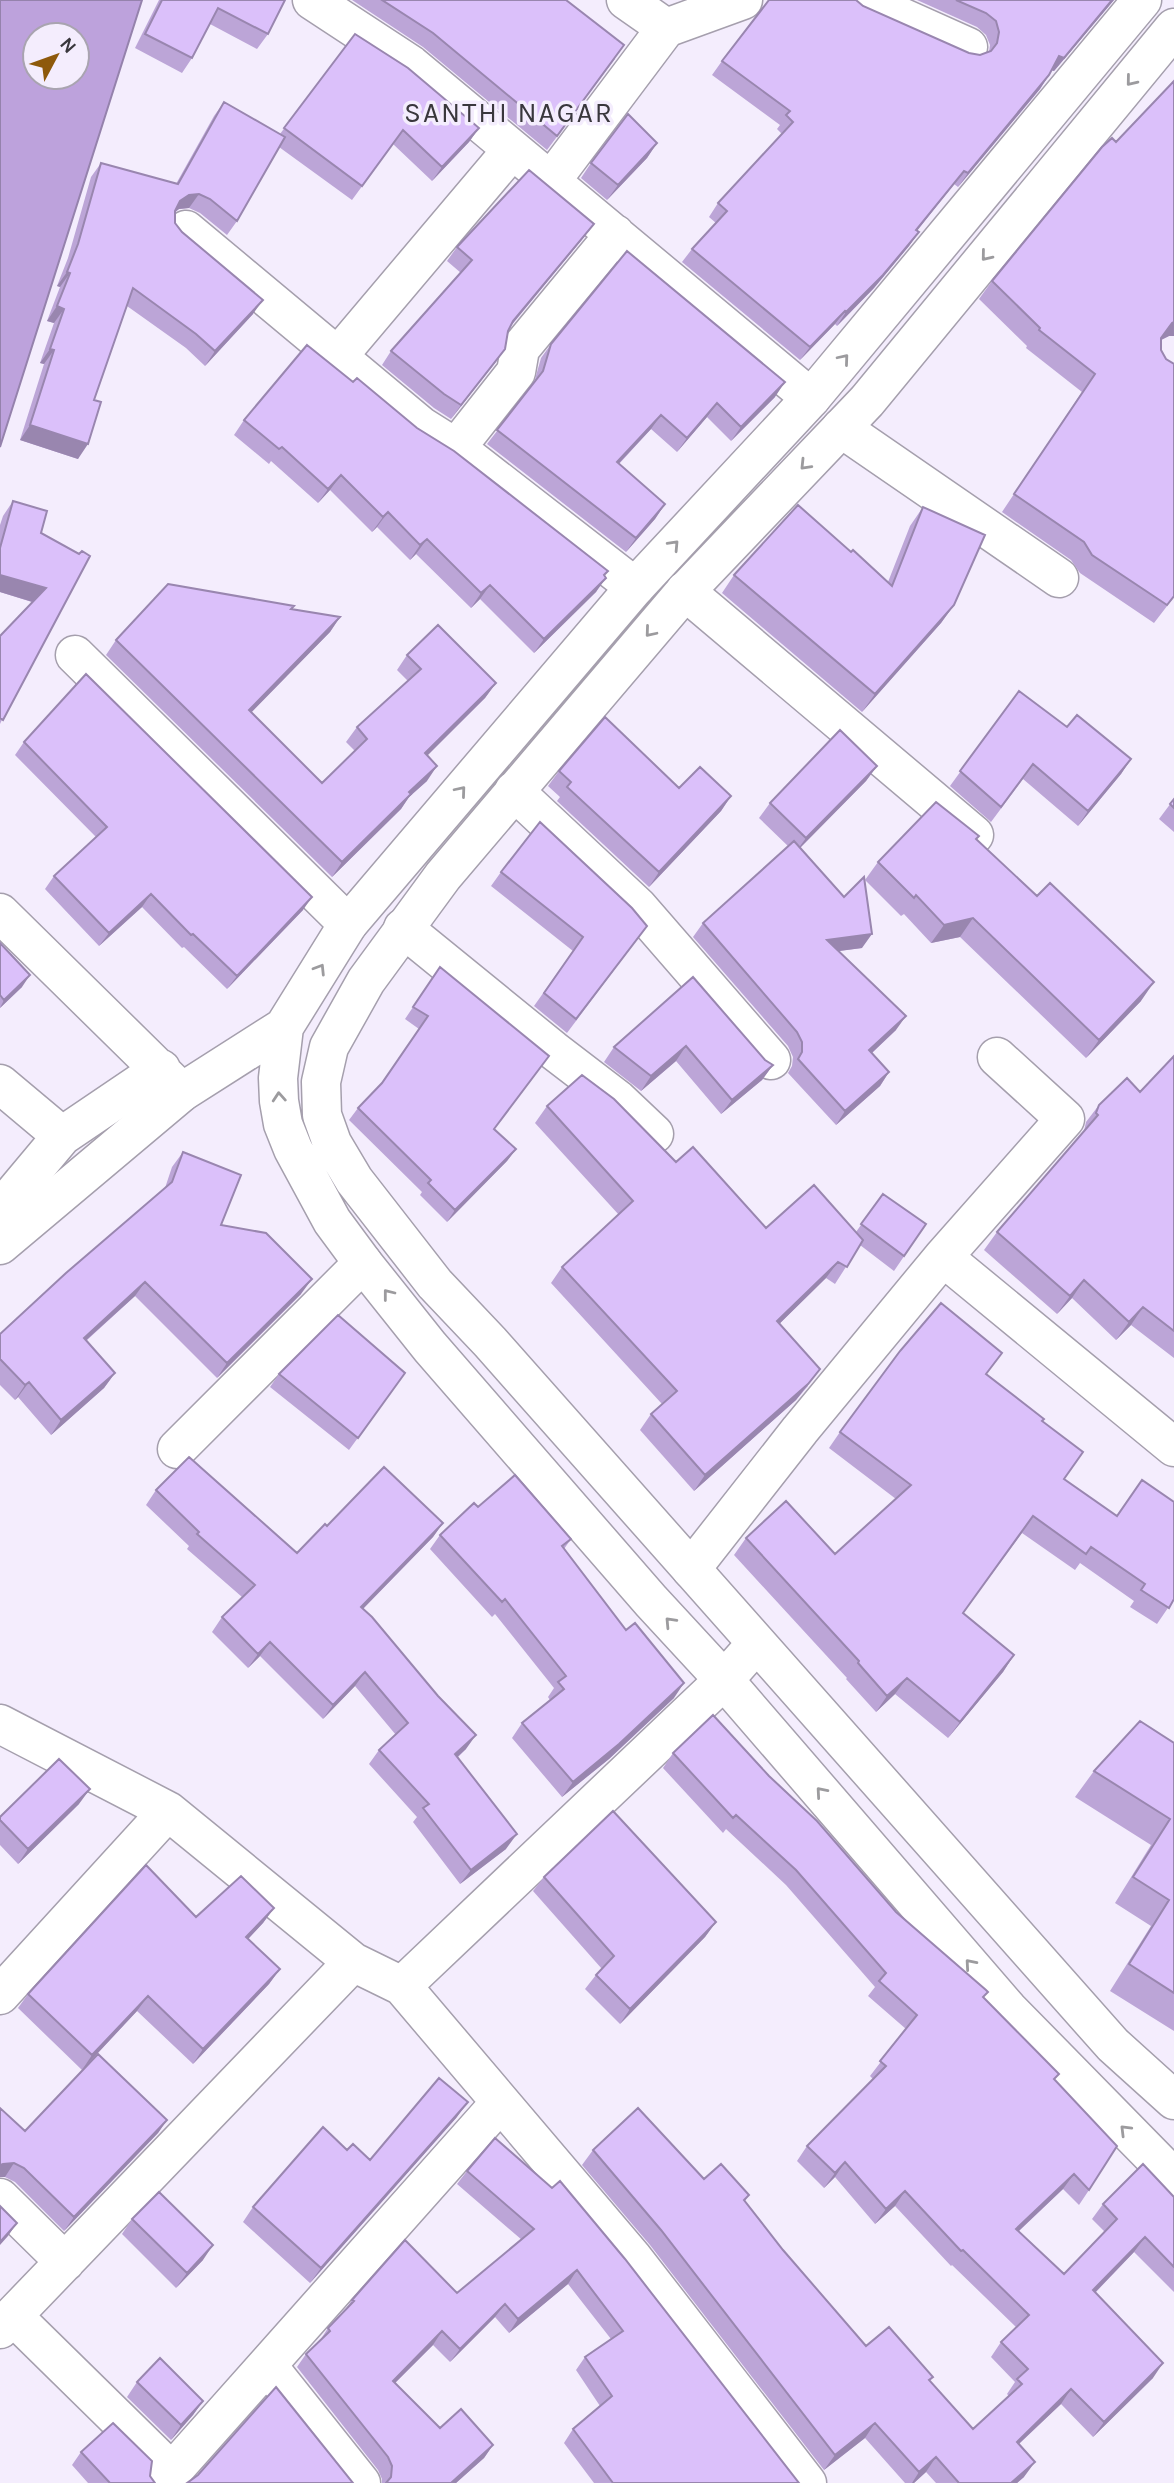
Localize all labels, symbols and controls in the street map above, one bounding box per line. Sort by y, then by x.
north arrow [21,21,91,91]
text: N [55,33,81,58]
one-way arrow [1126,73,1139,85]
district label: SANTHI NAGAR [404,96,614,129]
one-way arrow [982,248,994,261]
one-way arrow [835,354,848,367]
one-way arrow [801,457,814,470]
one-way arrow [665,540,678,553]
one-way arrow [646,623,658,636]
one-way arrow [453,787,465,800]
one-way arrow [312,964,325,977]
one-way arrow [272,1091,287,1102]
one-way arrow [383,1289,396,1301]
one-way arrow [666,1617,678,1630]
one-way arrow [817,1787,829,1800]
one-way arrow [966,1959,978,1972]
one-way arrow [1121,2125,1134,2138]

